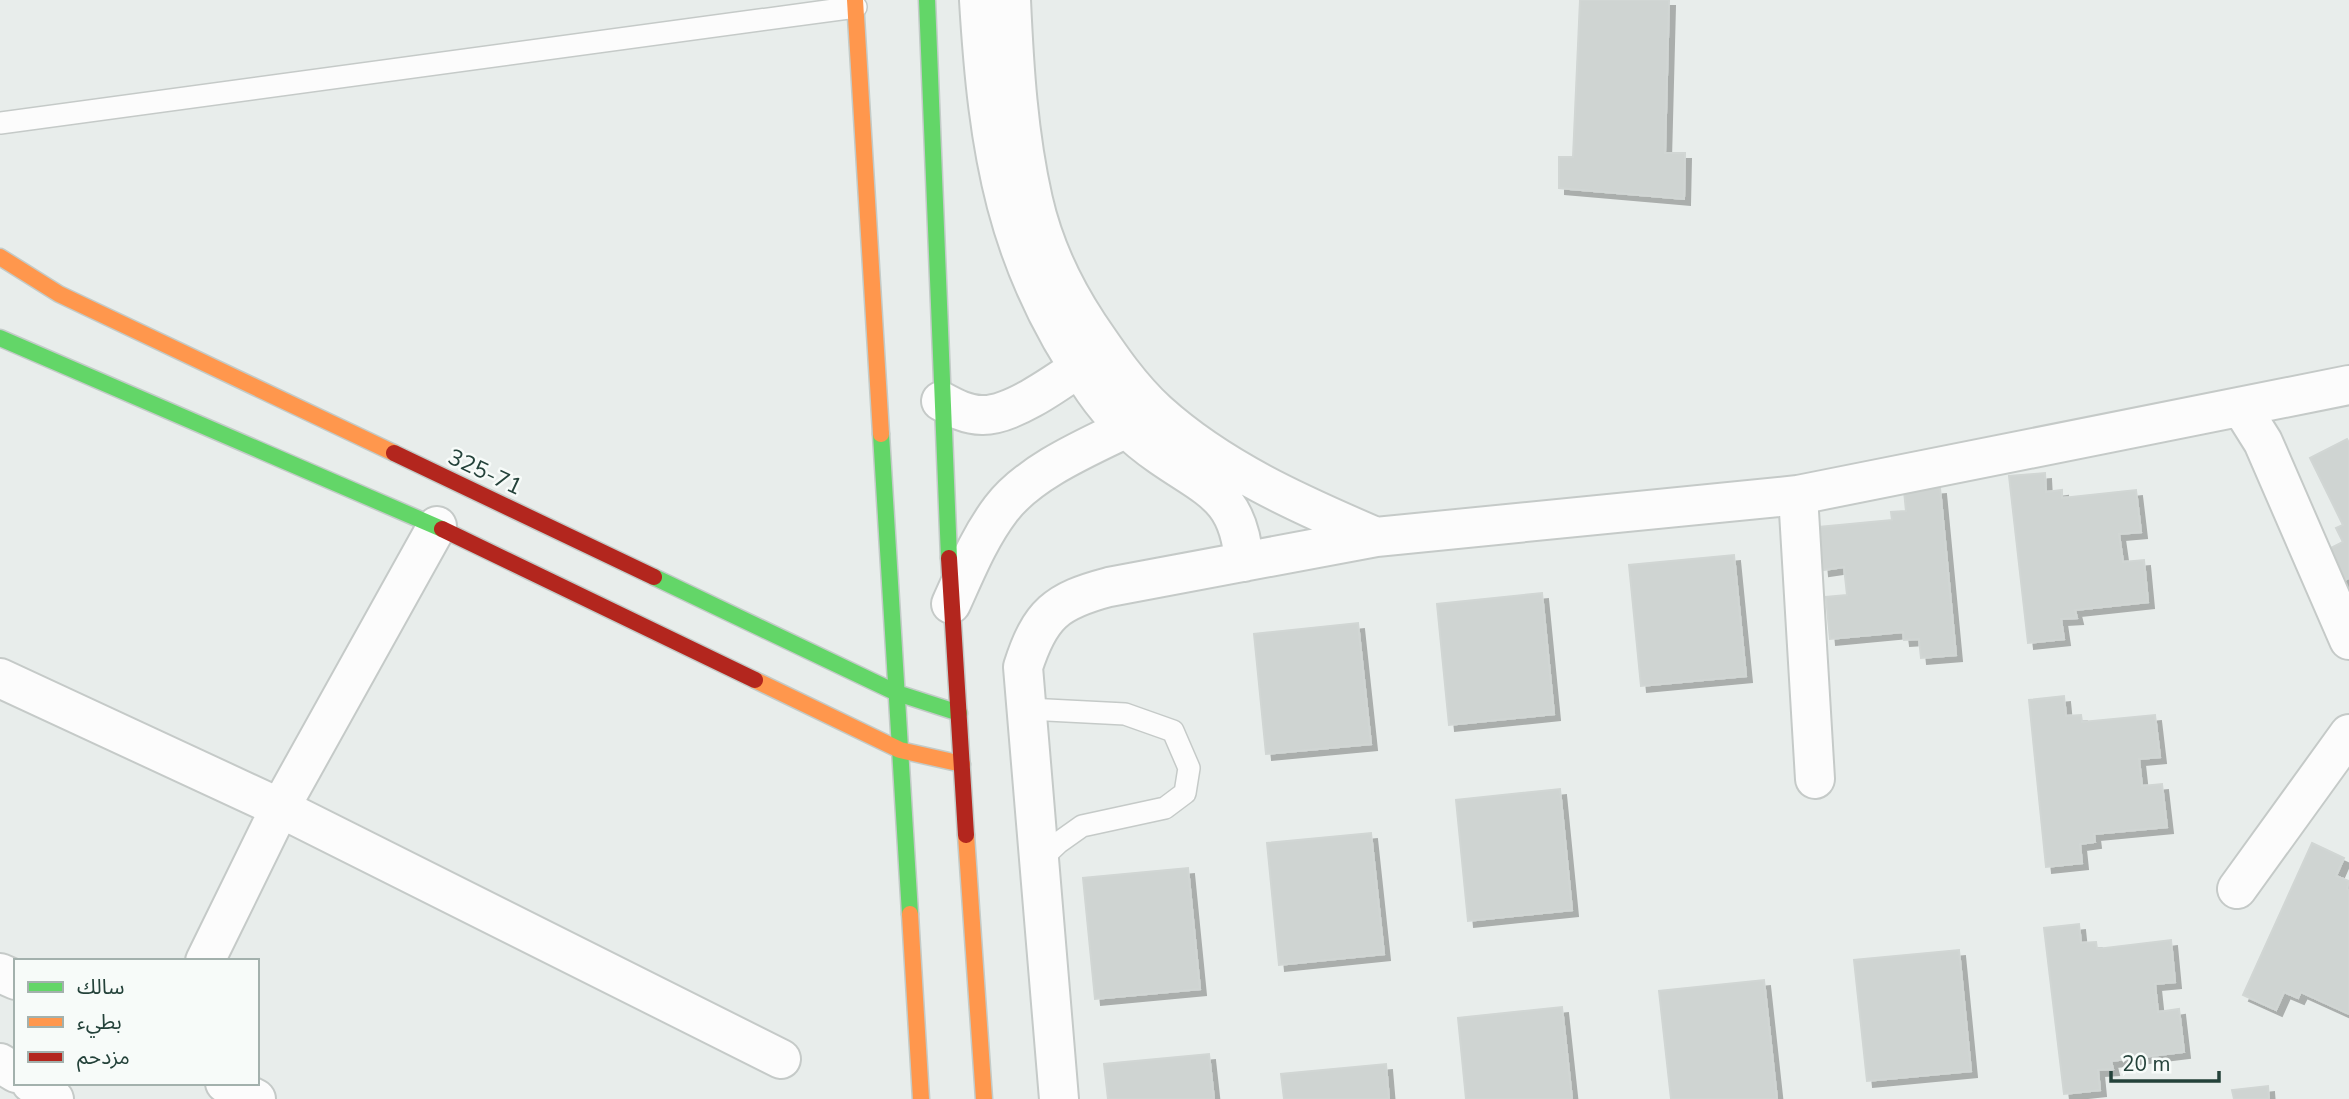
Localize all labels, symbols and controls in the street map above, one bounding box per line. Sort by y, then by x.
street label: 325-71 [443,441,527,503]
legend [14,959,259,1085]
text: سالك [77,973,124,1001]
text: بطيء [77,1008,122,1038]
scale bar [2111,1040,2220,1084]
text: مزدحم [77,1043,130,1072]
text: 20 m [2122,1050,2171,1078]

